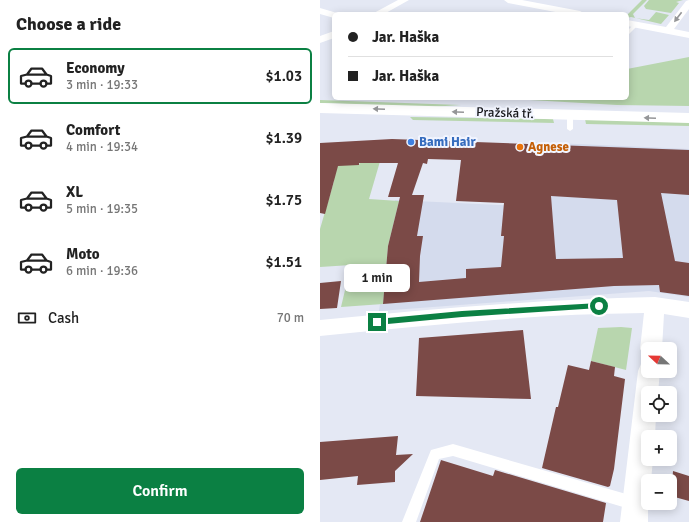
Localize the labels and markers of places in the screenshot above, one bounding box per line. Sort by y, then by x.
place label: Bami Hair [419,134,476,150]
marker: Bami Hair [406,137,416,147]
place label: Agnese [528,139,569,155]
marker: Agnese [515,142,525,152]

